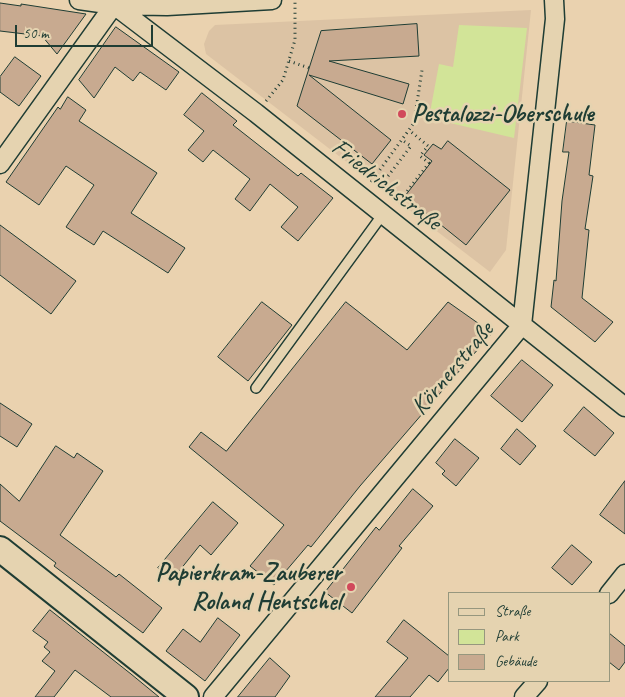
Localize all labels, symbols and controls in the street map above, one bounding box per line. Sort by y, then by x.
scale bar [18,15,155,47]
text: 50 m [23,24,49,43]
place label: Pestalozzi-Oberschule [412,99,594,129]
marker: Pestalozzi-Oberschule [396,108,408,120]
street label: Friedrichstraße [325,133,447,237]
street label: Körnerstraße [405,316,501,422]
place label: Papierkram-Zauberer Roland Hentschel [156,558,341,617]
marker: Papierkram-Zauberer Roland Hentschel [345,581,357,593]
legend [448,592,610,682]
text: Straße [495,602,530,621]
text: Park [495,627,519,646]
text: Gebäude [495,652,537,671]

